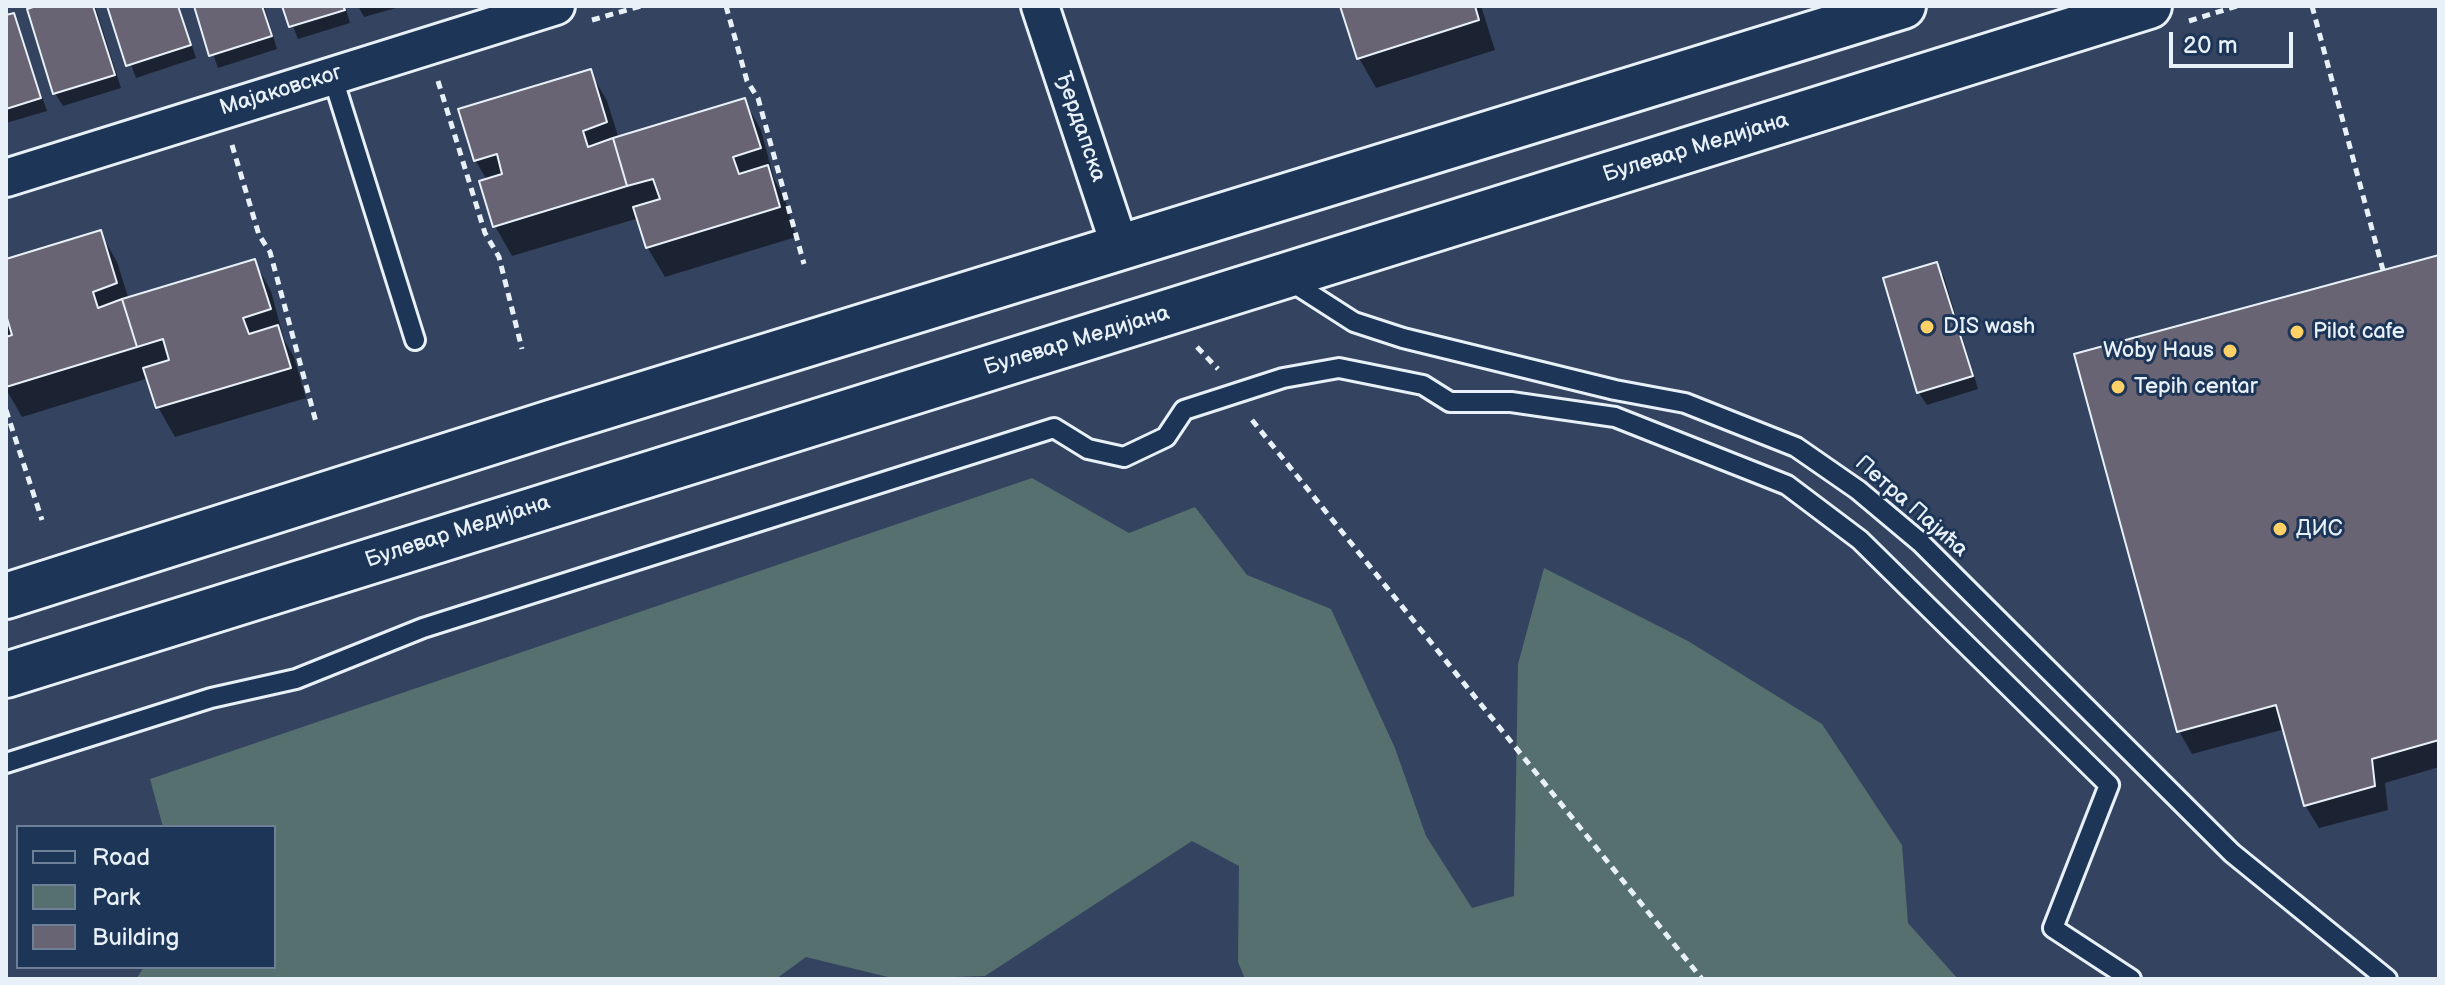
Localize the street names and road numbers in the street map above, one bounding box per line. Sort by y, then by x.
street label: Мајаковског [217,60,345,122]
street label: Ђердапска [1049,68,1111,186]
street label: Булевар Медијана [1600,107,1792,189]
street label: Булевар Медијана [981,300,1173,382]
street label: Петра Пајића [1849,451,1973,563]
street label: Булевар Медијана [362,490,554,574]

